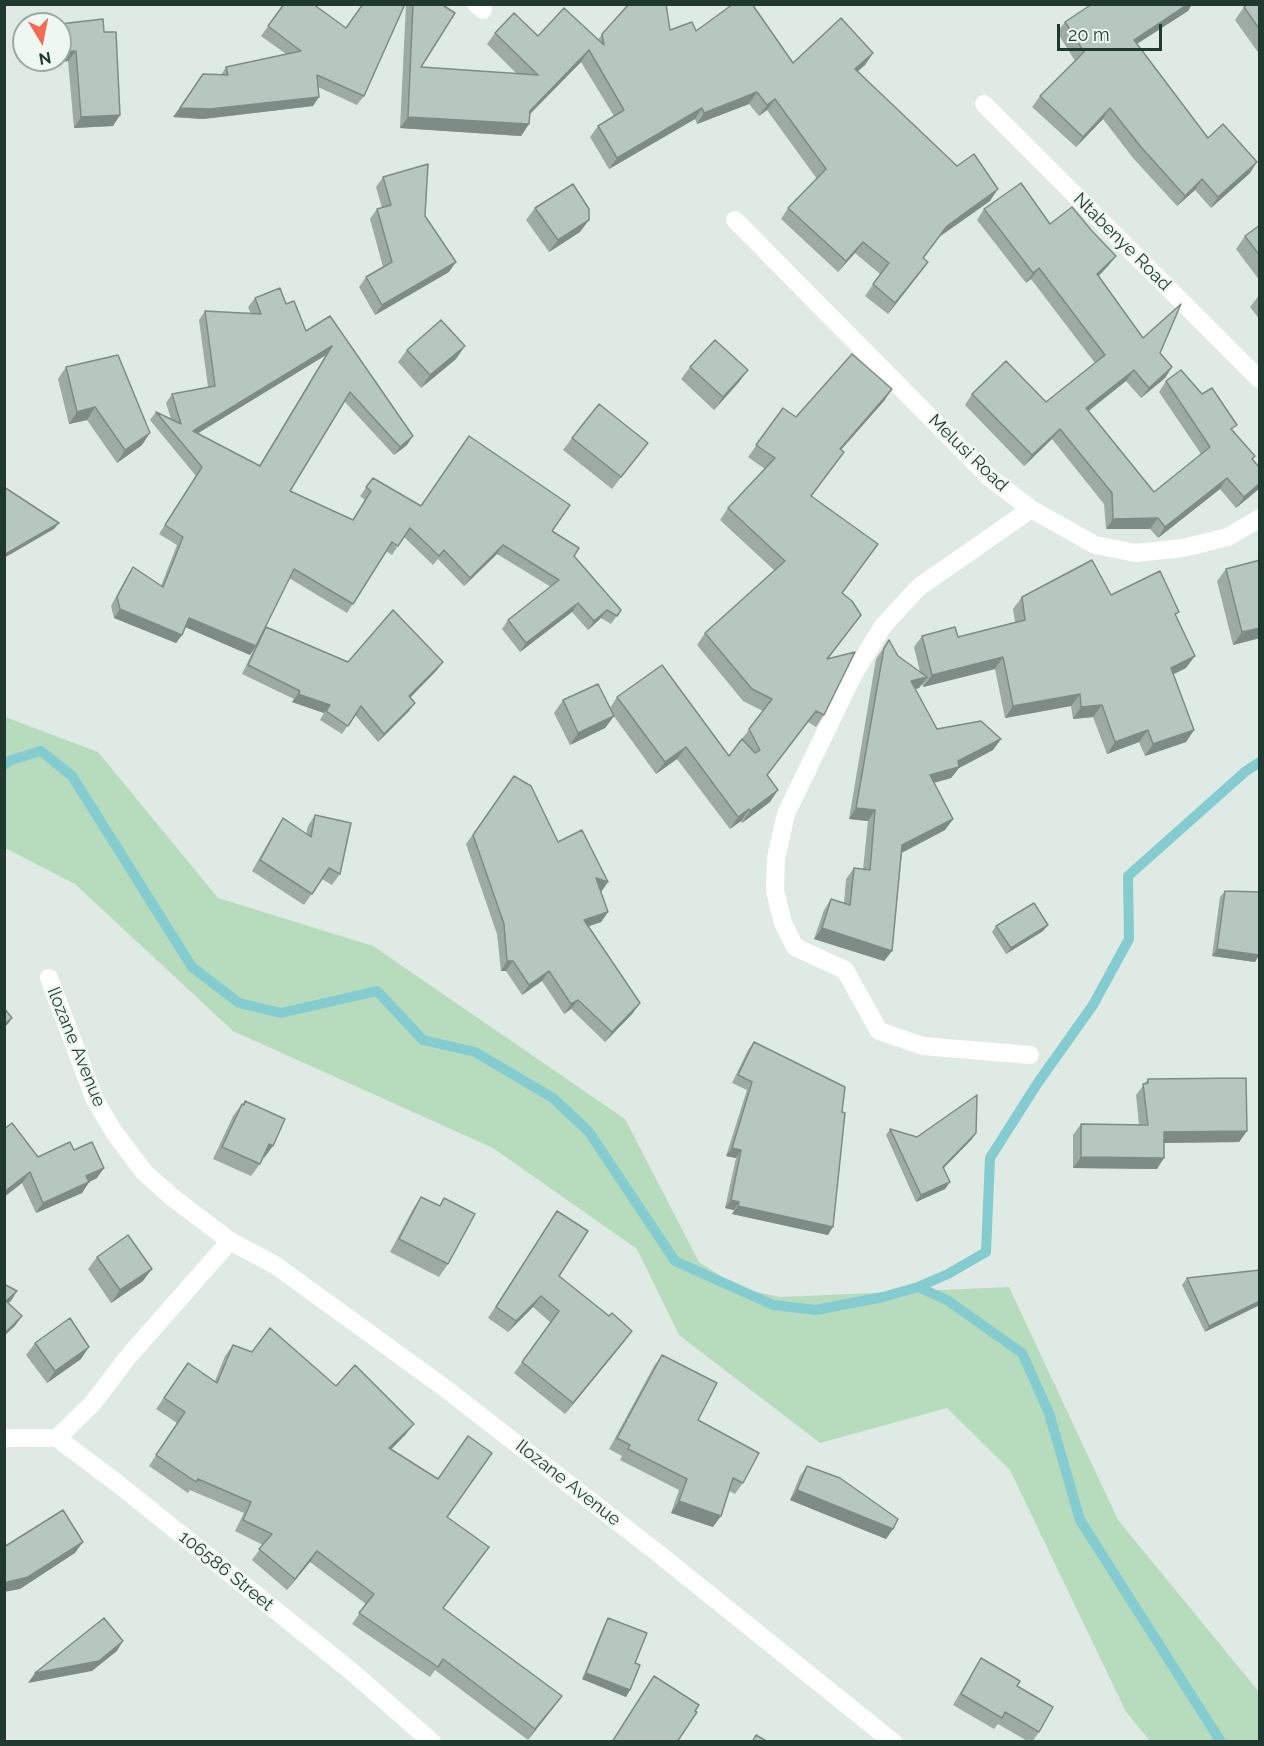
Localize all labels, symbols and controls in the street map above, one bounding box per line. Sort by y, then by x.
north arrow [12,12,72,72]
scale bar [1060,12,1165,50]
text: 20 m [1068,24,1110,45]
text: N [37,48,53,69]
street label: Ntabenye Road [1069,189,1175,295]
street label: Melusi Road [924,410,1012,496]
street label: Ilozane Avenue [42,984,110,1110]
street label: Ilozane Avenue [511,1435,625,1531]
street label: 106586 Street [174,1526,278,1616]

